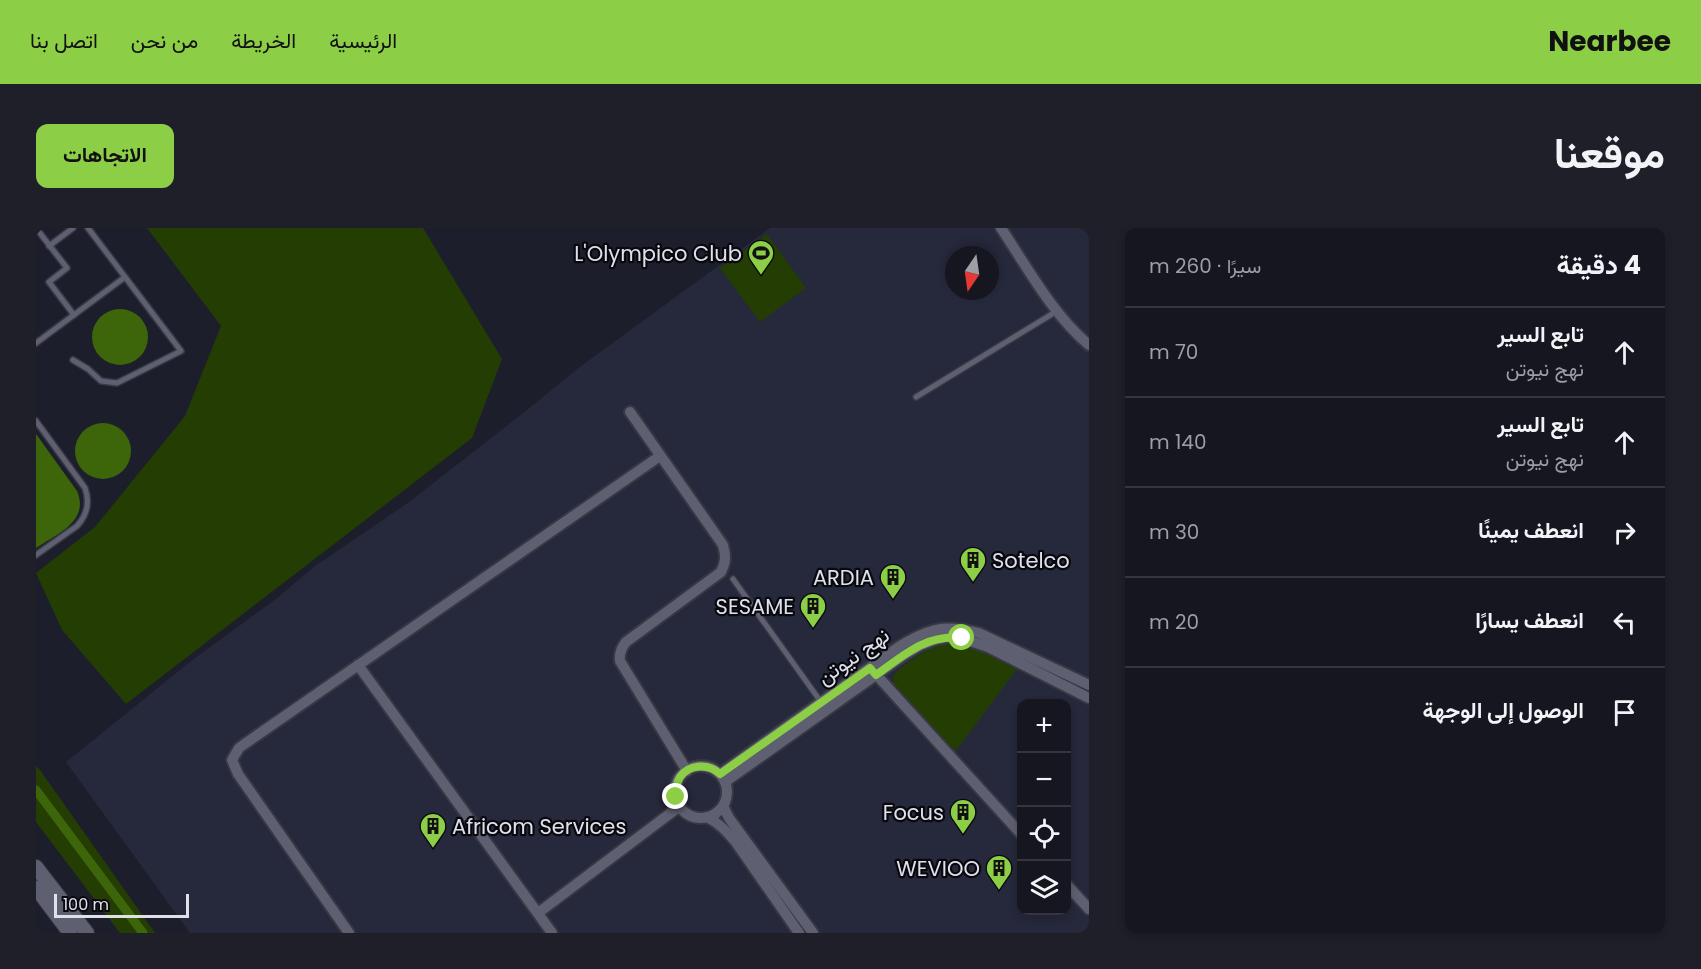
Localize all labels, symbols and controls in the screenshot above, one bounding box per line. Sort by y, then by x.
text: Nearbee [1548,22,1671,61]
text: اتصل بنا [30,26,98,55]
text: من نحن [131,26,198,55]
text: الخريطة [231,26,296,55]
text: الرئيسية [329,26,397,55]
button: الاتجاهات [36,124,174,188]
text: موقعنا [1554,124,1665,183]
sports icon: L'Olympico Club [746,238,776,276]
place label: L'Olympico Club [574,239,742,268]
north arrow [945,246,999,300]
text: 4 دقيقة [1557,247,1641,283]
text: سيرًا · 260 m [1149,252,1261,280]
text: تابع السير [1497,319,1584,350]
icon: ahead [1608,336,1641,369]
text: 70 m [1149,338,1198,366]
text: نهج نيوتن [1506,355,1584,383]
text: تابع السير [1497,409,1584,440]
icon: ahead [1608,426,1641,459]
text: 140 m [1149,428,1207,456]
text: نهج نيوتن [1506,445,1584,473]
text: انعطف يمينًا [1478,515,1584,546]
icon: right [1608,516,1641,549]
text: 30 m [1149,518,1199,546]
building icon: Sotelco [958,545,988,583]
place label: Sotelco [992,546,1070,575]
building icon: ARDIA [878,562,908,600]
place label: ARDIA [813,563,874,592]
building icon: SESAME [798,591,828,629]
place label: SESAME [716,592,794,621]
text: انعطف يسارًا [1475,605,1584,636]
icon: left [1608,606,1641,639]
text: 20 m [1149,608,1199,636]
street label: نهج نيوتن [811,621,895,691]
route start [948,624,974,650]
text: الوصول إلى الوجهة [1423,695,1584,726]
icon: arrive [1608,696,1641,729]
map controls [1017,699,1071,915]
button: + [1017,699,1071,753]
button: − [1017,753,1071,807]
route end [662,783,688,809]
building icon: Focus [948,797,978,835]
place label: Focus [883,798,944,827]
button: locate [1017,807,1071,861]
building icon: Africom Services [418,811,448,849]
place label: Africom Services [452,812,626,841]
building icon: WEVIOO [984,853,1014,891]
place label: WEVIOO [896,854,980,883]
button: layers [1017,861,1071,915]
scale bar [54,891,189,918]
text: 100 m [63,893,109,916]

